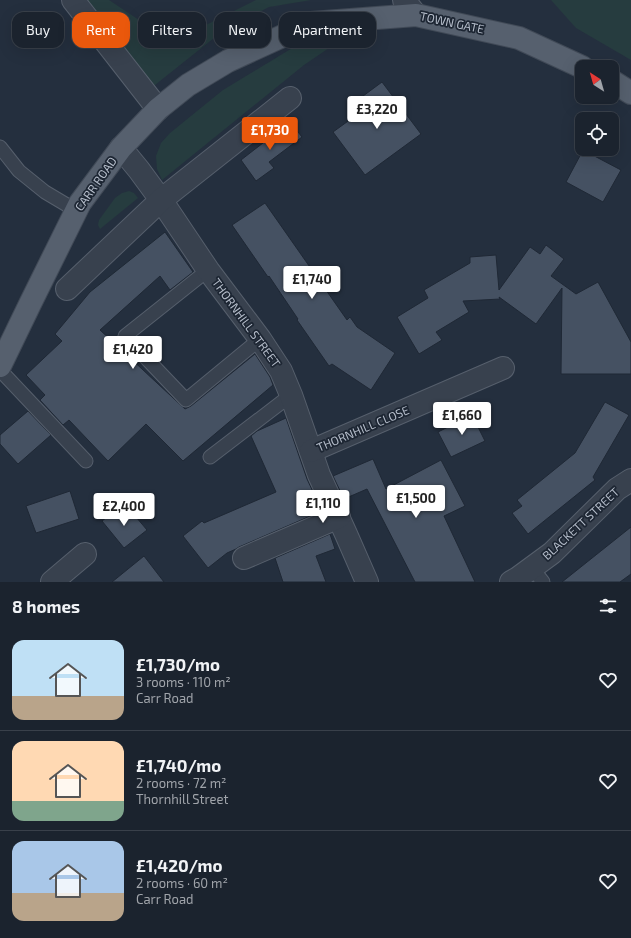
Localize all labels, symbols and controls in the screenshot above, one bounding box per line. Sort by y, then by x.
street label: TOWN GATE [419,8,486,36]
chip: Buy [12,12,64,48]
chip: Rent [72,12,130,48]
chip: Filters [138,12,206,48]
chip: New [214,12,271,48]
chip: Apartment [279,12,376,48]
north arrow [575,60,619,104]
map controls [575,60,619,156]
pin: £3,220 [344,96,410,130]
text: £3,220 [356,101,398,117]
button: locate [575,112,619,156]
pin: £1,730 [237,117,303,151]
text: £1,730 [251,122,289,138]
street label: CARR ROAD [71,154,119,213]
pin: £1,740 [279,266,345,300]
text: £1,740 [292,271,332,287]
street label: THORNHILL STREET [210,275,284,370]
pin: £1,420 [100,336,166,370]
text: £1,420 [113,341,153,357]
street label: THORNHILL CLOSE [314,402,411,454]
pin: £1,660 [429,402,495,436]
text: £1,660 [442,407,482,423]
street label: BLACKETT STREET [539,484,621,562]
pin: £1,500 [383,485,449,519]
pin: £1,110 [290,490,356,524]
text: £1,500 [396,490,436,506]
pin: £2,400 [91,493,157,527]
text: £1,110 [305,495,341,511]
text: £2,400 [103,498,145,514]
icon: filters [597,595,619,617]
text: 8 homes [12,596,80,616]
text: £1,730/mo [136,654,220,674]
icon: home [44,656,92,704]
icon: heart [597,669,619,691]
text: 3 rooms · 110 m² [136,674,231,690]
text: Carr Road [136,690,194,706]
text: £1,740/mo [136,755,221,775]
icon: home [44,757,92,805]
icon: heart [597,770,619,792]
text: 2 rooms · 72 m² [136,775,227,791]
text: Thornhill Street [136,791,228,807]
text: £1,420/mo [136,855,223,875]
icon: home [44,857,92,905]
icon: heart [597,870,619,892]
text: 2 rooms · 60 m² [136,875,228,891]
text: Carr Road [136,891,194,907]

